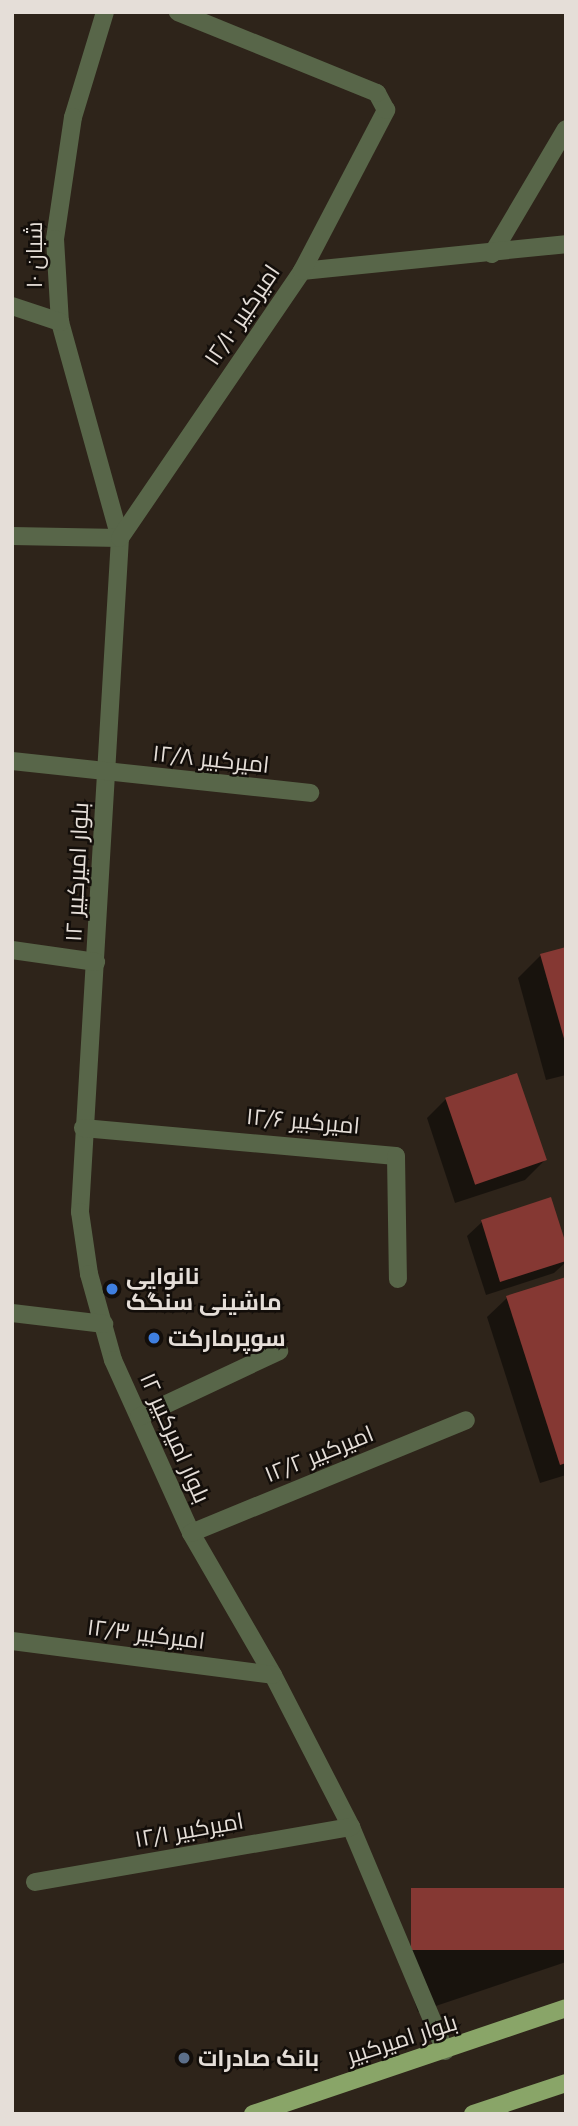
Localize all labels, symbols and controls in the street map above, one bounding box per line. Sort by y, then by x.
street label: ۱۰ شبان [20,222,48,288]
street label: ۱۲/۱۰ امیرکبیر [198,259,286,371]
street label: ۱۲/۸ امیرکبیر [151,739,271,779]
street label: ۱۲ بلوار امیرکبیر [60,802,94,942]
street label: ۱۲/۶ امیرکبیر [245,1102,361,1140]
place label: نانوایی ماشینی سنگک [126,1262,282,1316]
marker: نانوایی ماشینی سنگک [104,1281,120,1297]
place label: سوپرمارکت [168,1324,286,1352]
marker: سوپرمارکت [146,1330,162,1346]
street label: ۱۲ بلوار امیرکبیر [134,1369,216,1507]
street label: ۱۲/۲ امیرکبیر [260,1420,378,1488]
street label: ۱۲/۳ امیرکبیر [86,1613,206,1655]
street label: ۱۲/۱ امیرکبیر [132,1807,246,1853]
street label: بلوار امیرکبیر [343,2008,461,2070]
place label: بانک صادرات [198,2044,319,2072]
marker: بانک صادرات [176,2050,192,2066]

